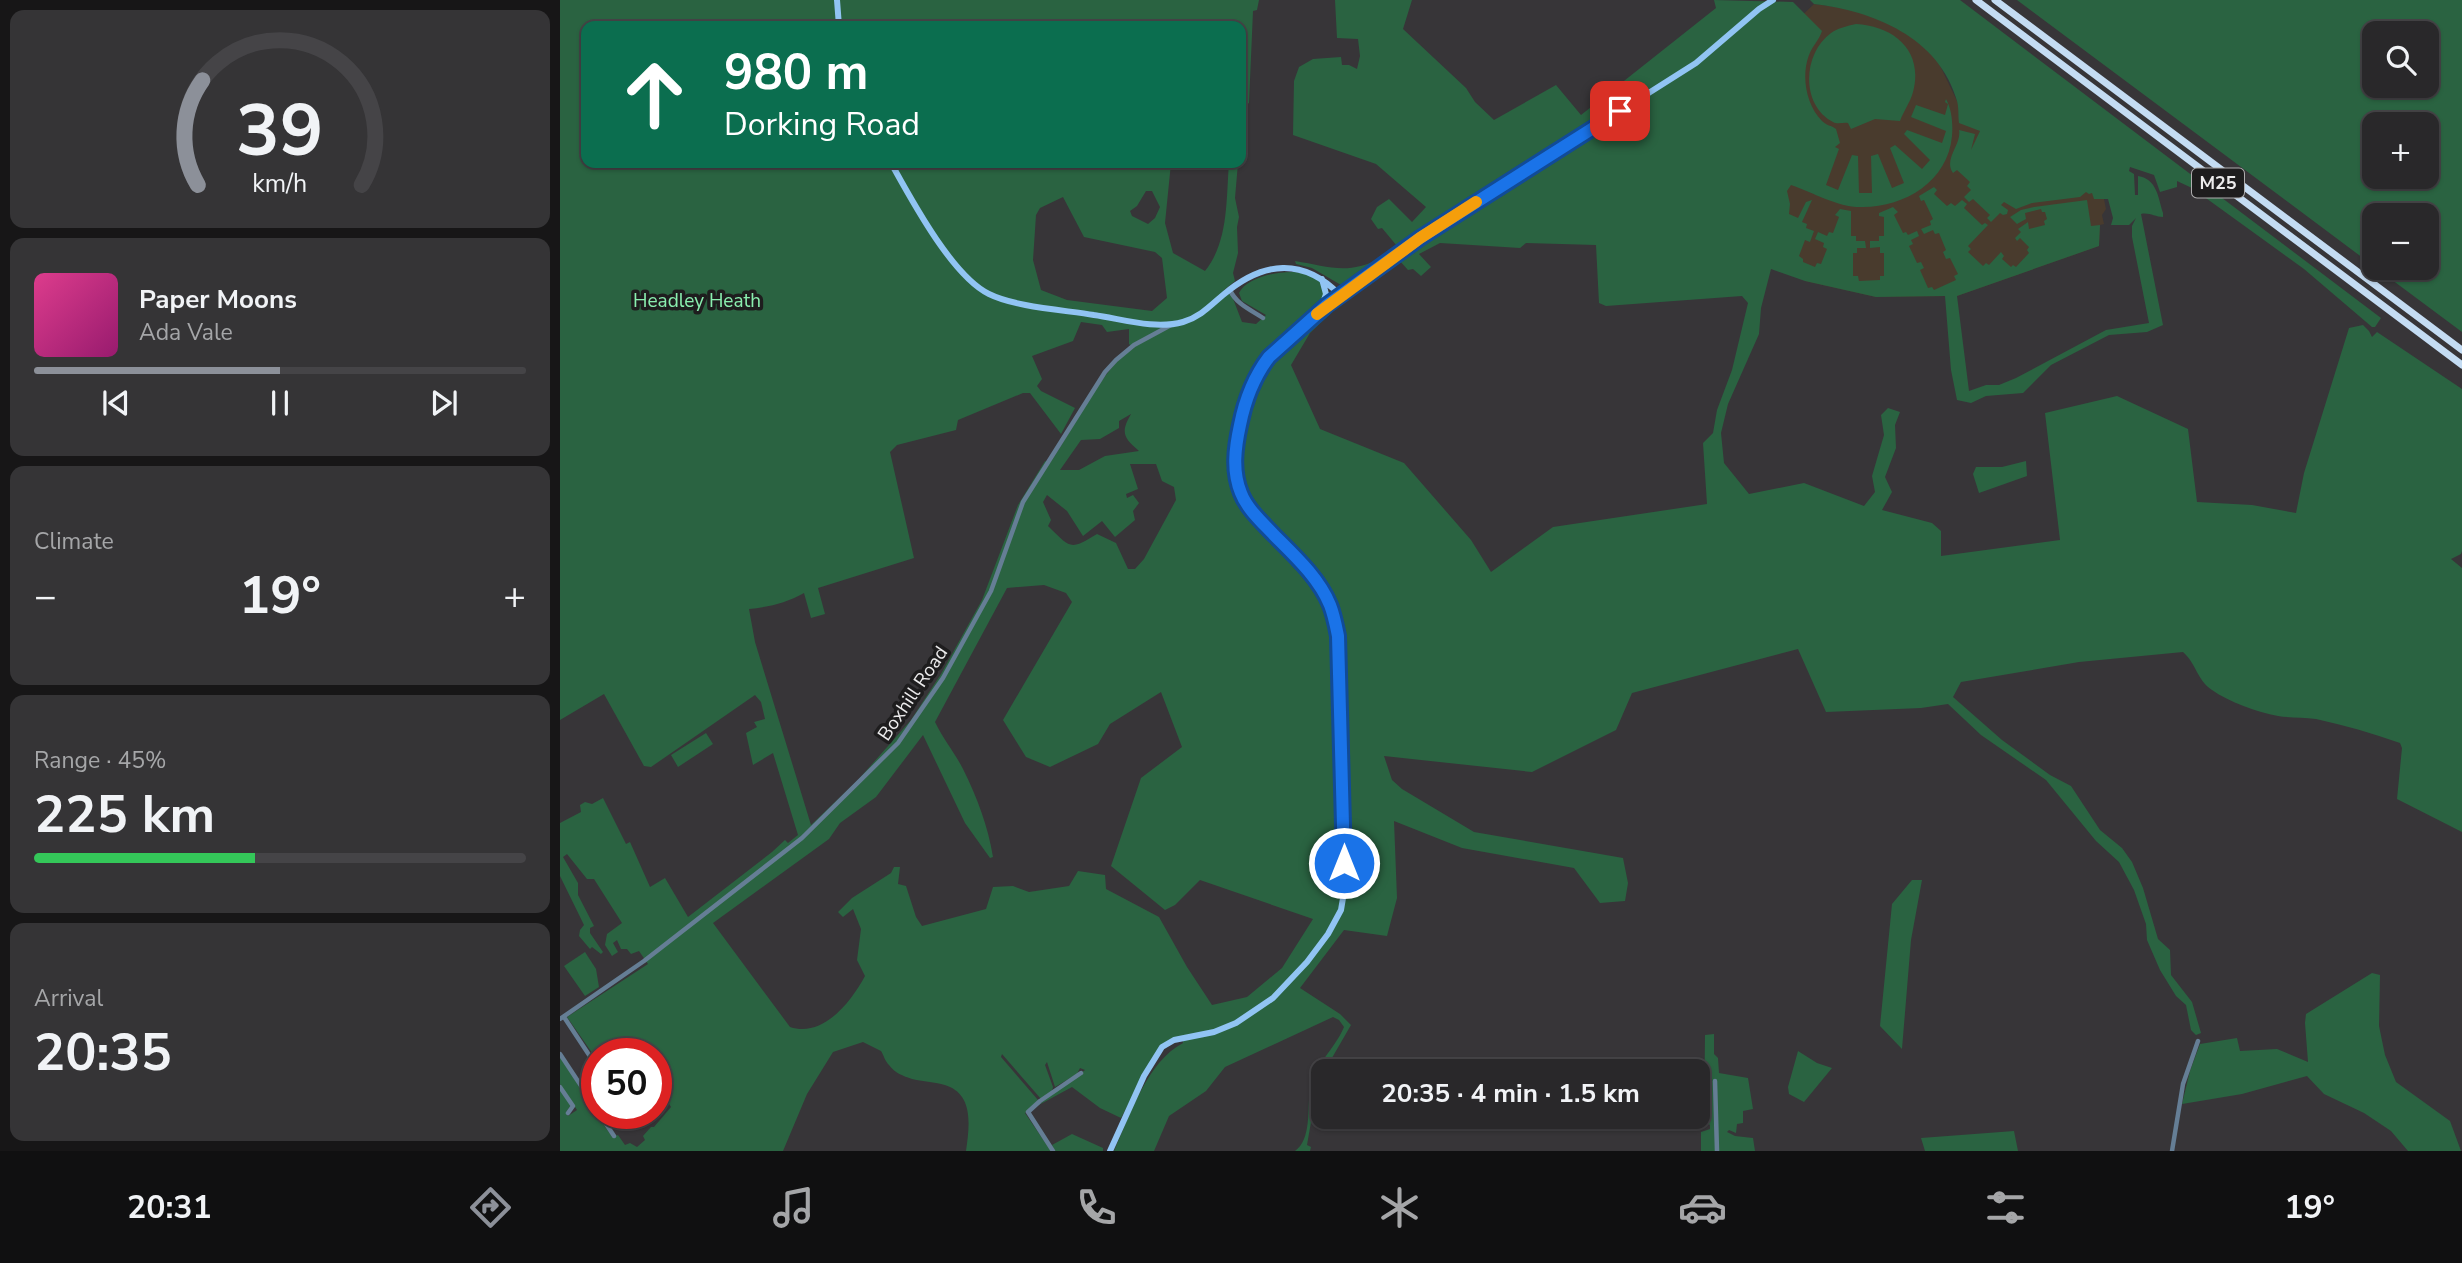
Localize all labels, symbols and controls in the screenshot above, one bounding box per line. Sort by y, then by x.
map controls [2362,21,2439,280]
button: search [2362,21,2439,98]
text: 980 m [724,39,868,106]
icon: ahead [609,49,700,140]
text: 39 [236,81,324,181]
pin [1590,81,1650,141]
icon: arrive [1601,92,1639,130]
text: Dorking Road [724,103,920,146]
button: + [2362,112,2439,189]
text: km/h [252,167,308,201]
road number: M25 [2192,168,2244,198]
button: − [2362,203,2439,280]
text: Paper Moons [139,282,297,317]
park label: Headley Heath [633,288,761,314]
text: Ada Vale [139,317,233,348]
icon: previous [97,384,135,422]
icon: pause [261,384,299,422]
icon: next [425,384,463,422]
text: Climate [34,526,114,557]
text: 19° [239,560,321,631]
text: − [34,571,57,622]
text: + [503,571,526,622]
street label: Boxhill Road [872,641,954,746]
text: Range · 45% [34,745,166,776]
text: 225 km [34,779,215,850]
position arrow [1307,826,1381,900]
text: Arrival [34,983,103,1014]
text: 20:35 [34,1017,172,1088]
speed limit sign: 50 [581,1038,672,1129]
text: 20:35 · 4 min · 1.5 km [1381,1076,1640,1111]
icon: directions [466,1183,515,1232]
icon: music [769,1183,818,1232]
icon: phone [1072,1183,1121,1232]
icon: climate [1375,1183,1424,1232]
icon: car [1678,1183,1727,1232]
icon: filters [1981,1183,2030,1232]
text: 20:31 [127,1186,212,1229]
text: 19° [2284,1186,2335,1229]

